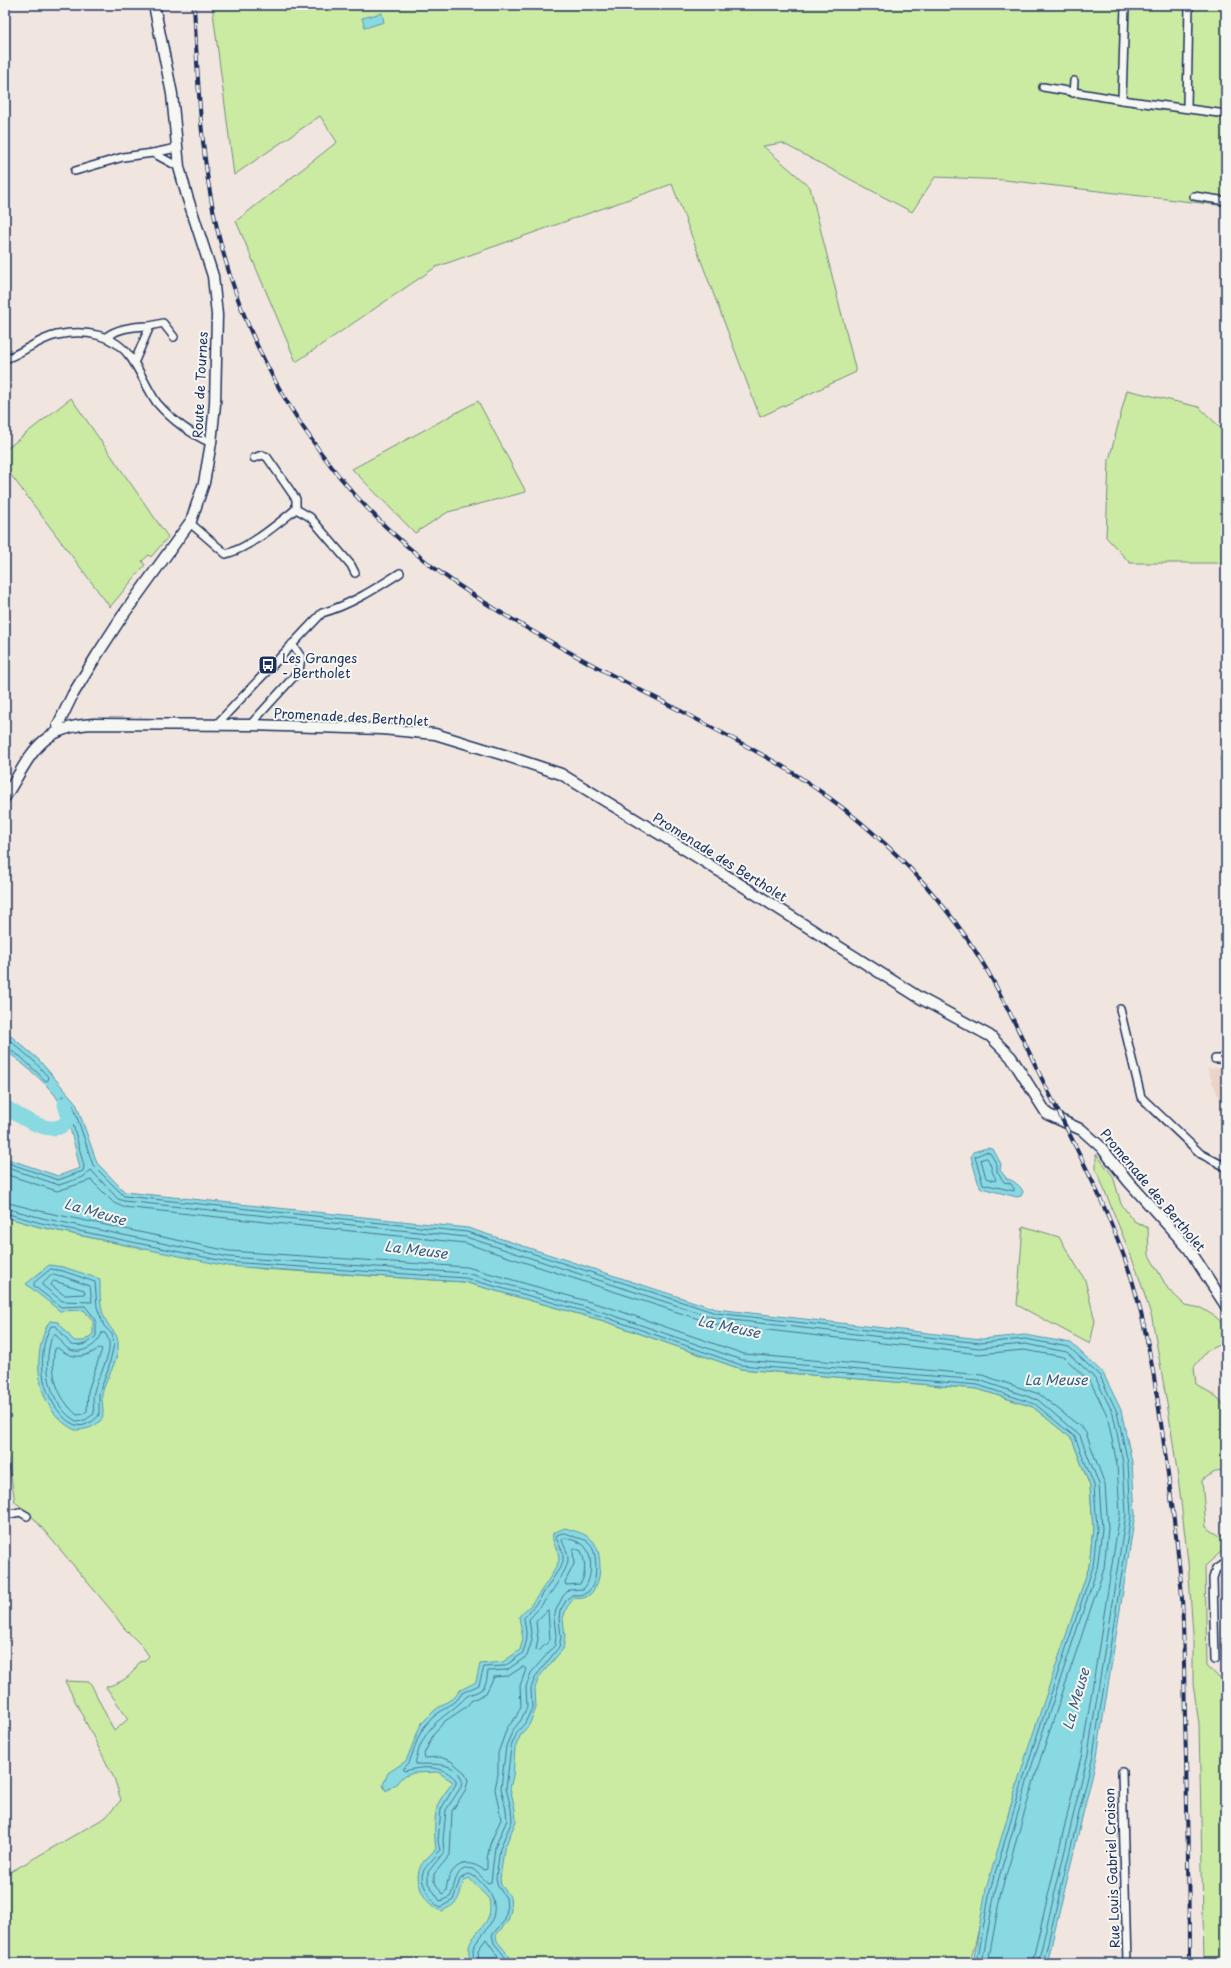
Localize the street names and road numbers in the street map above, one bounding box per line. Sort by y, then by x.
street label: Route de Tournes [187,331,212,439]
street label: Promenade des Bertholet [273,703,429,730]
street label: Promenade des Bertholet [649,807,791,906]
street label: Promenade des Bertholet [1096,1124,1211,1255]
street label: Rue Louis Gabriel Croison [1099,1787,1124,1949]

